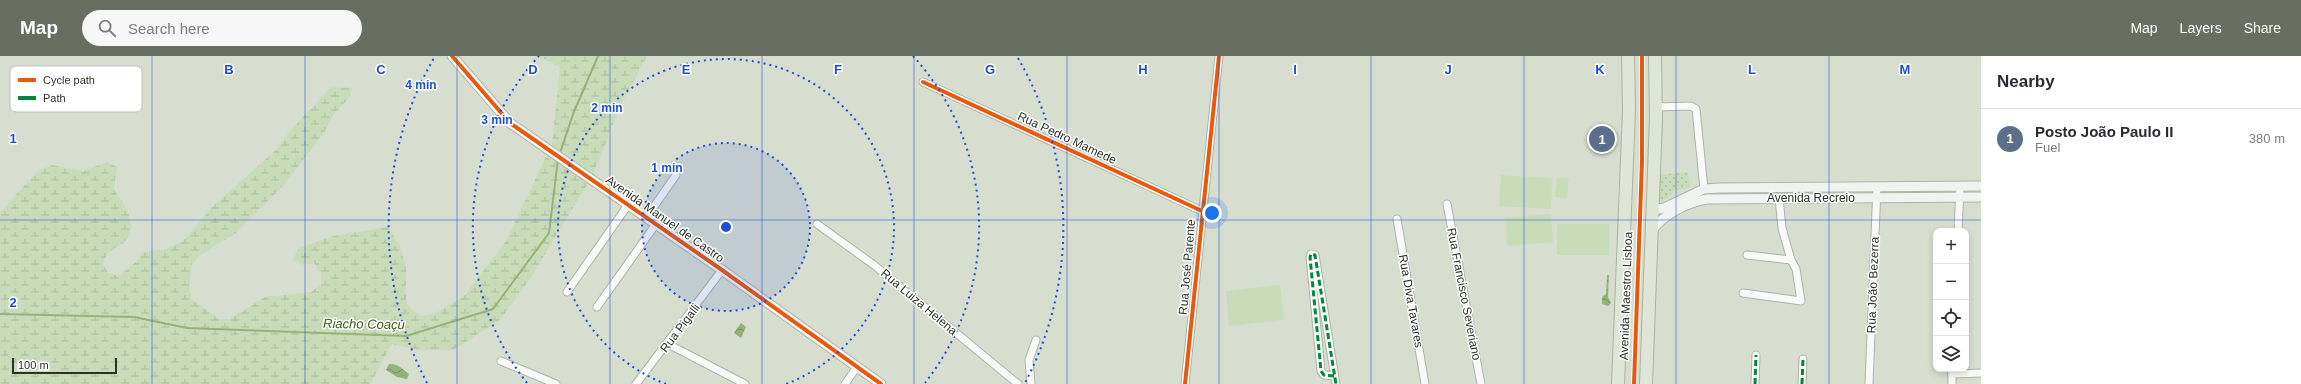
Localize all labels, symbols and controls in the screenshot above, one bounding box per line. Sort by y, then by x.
search box [82,10,362,46]
text: Map [20,17,58,38]
icon: search [96,17,118,39]
text: Search here [128,20,210,37]
text: Map [2130,20,2158,36]
text: Layers [2180,20,2222,36]
text: Share [2244,20,2281,36]
text: B [224,62,234,77]
text: C [376,62,386,77]
text: D [528,62,538,77]
text: E [682,62,691,77]
text: F [834,62,842,77]
text: G [985,62,995,77]
text: H [1138,62,1148,77]
text: I [1293,62,1297,77]
text: J [1444,62,1452,77]
text: K [1595,62,1605,77]
text: L [1748,62,1756,77]
text: M [1900,62,1910,77]
legend [10,66,142,112]
text: Nearby [1997,72,2055,91]
text: Cycle path [43,74,95,86]
text: 4 min [405,78,437,92]
text: Path [43,92,66,104]
text: 2 min [591,101,623,115]
street label: Rua Pedro Mamede [1015,109,1119,167]
text: 3 min [481,113,513,127]
text: Posto João Paulo II [2035,123,2173,140]
pin: 1 [1589,124,1615,154]
text: 1 [9,131,17,146]
text: 1 [2006,131,2014,146]
text: 380 m [2249,131,2285,146]
text: Fuel [2035,140,2060,155]
text: 1 min [651,161,683,175]
street label: Avenida Manuel de Castro [603,173,727,265]
street label: Avenida Recreio [1767,191,1855,205]
your location [1202,203,1222,223]
street label: Rua José Parente [1176,218,1198,315]
centre of rings [719,220,733,234]
street label: Rua Francisco Severiano [1444,227,1484,362]
map controls [1933,228,1969,372]
button: + [1933,228,1969,264]
street label: Avenida Maestro Lisboa [1617,231,1635,360]
street label: Rua João Bezerra [1864,236,1882,334]
street label: Rua Diva Tavares [1396,253,1426,349]
button: − [1933,264,1969,300]
street label: Rua Luiza Helena [878,266,960,338]
text: 2 [9,295,17,310]
button: locate [1933,300,1969,336]
street label: Rua Pigalli [657,301,703,355]
water label: Riacho Coaçu [323,316,405,332]
button: layers [1933,336,1969,372]
scale bar [12,356,117,375]
text: 100 m [18,359,49,371]

